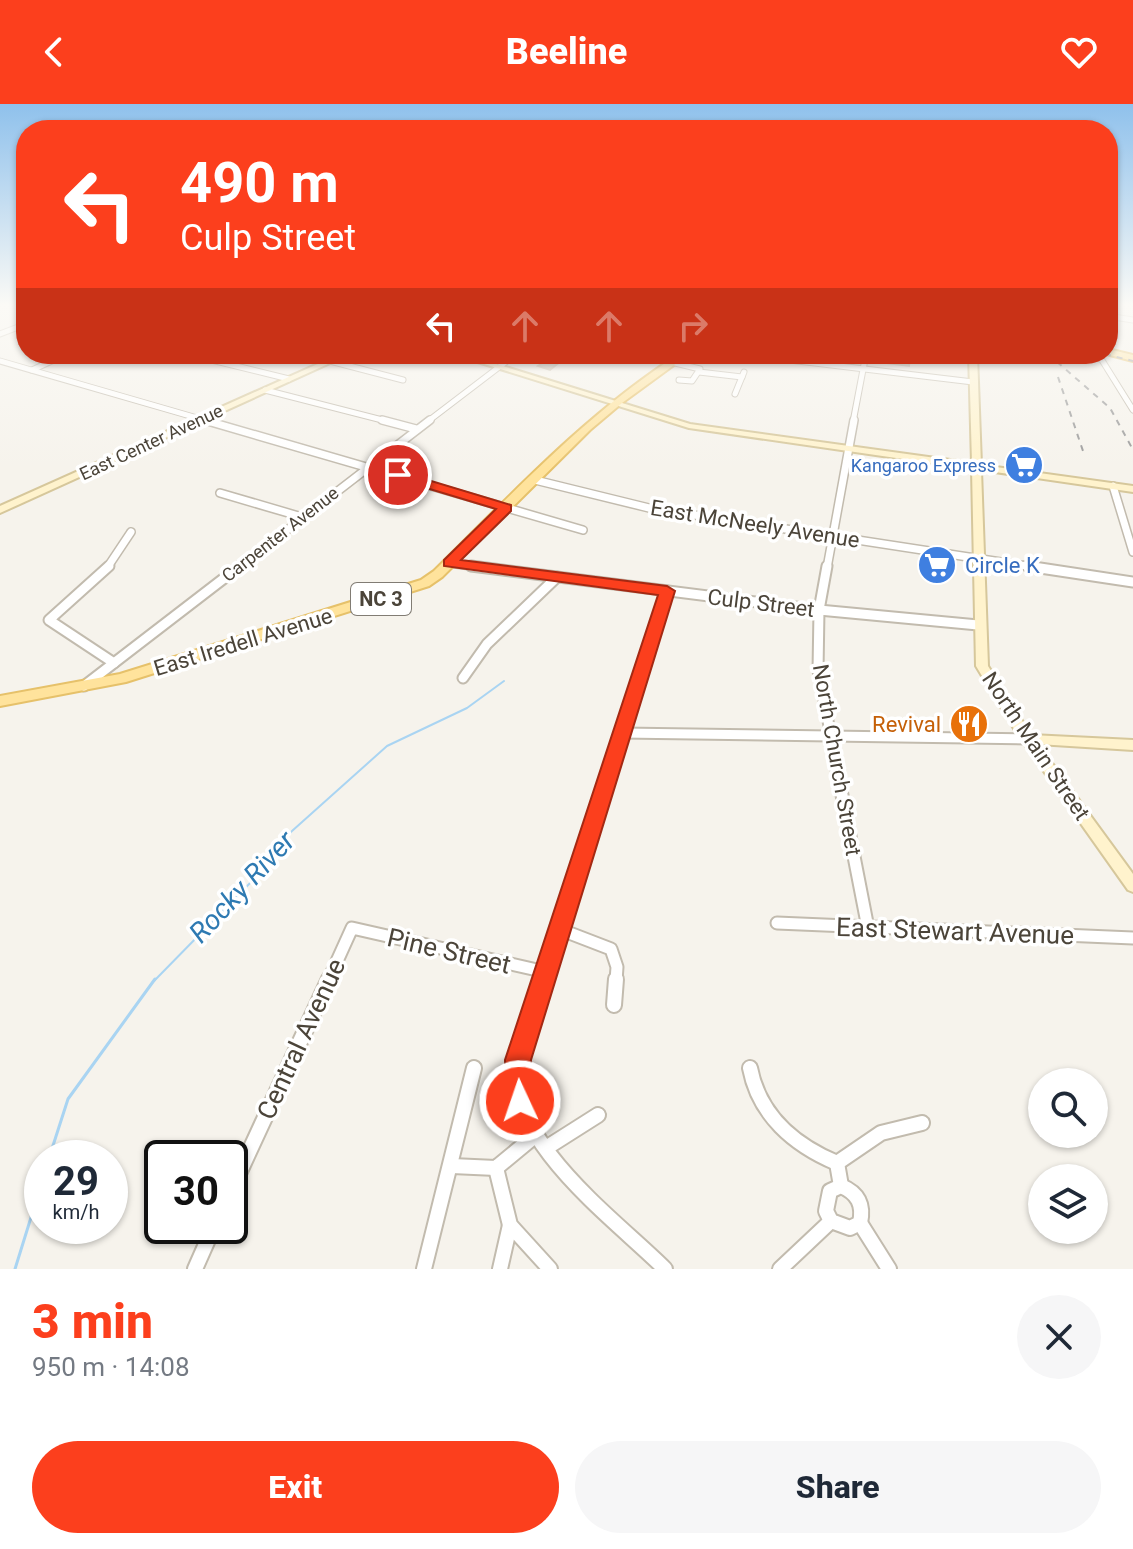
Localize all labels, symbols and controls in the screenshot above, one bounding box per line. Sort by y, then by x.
icon: back [32,30,76,74]
icon: heart [1057,30,1101,74]
text: Beeline [506,31,627,73]
text: 490 m [180,150,339,216]
icon: left [48,152,152,256]
text: Culp Street [180,217,356,259]
icon: left [419,304,463,348]
icon: ahead [503,304,547,348]
icon: ahead [587,304,631,348]
icon: right [671,304,715,348]
street label: East Center Avenue [76,400,226,484]
pin [364,441,432,509]
supermarket icon: Kangaroo Express [1003,444,1045,486]
icon: arrive [376,453,420,497]
place label: Kangaroo Express [851,455,996,476]
street label: Carpenter Avenue [218,482,342,586]
street label: East McNeely Avenue [649,495,861,553]
supermarket icon: Circle K [916,544,958,586]
place label: Circle K [965,553,1040,578]
road number: NC 3 [351,583,411,615]
street label: Culp Street [706,584,816,622]
street label: East Iredell Avenue [151,603,335,681]
street label: North Church Street [808,662,866,858]
street label: North Main Street [977,667,1095,825]
restaurant icon: Revival [948,703,990,745]
place label: Revival [872,712,941,737]
water label: Rocky River [182,824,302,949]
street label: East Stewart Avenue [835,912,1075,950]
street label: Pine Street [384,922,514,980]
street label: Central Avenue [251,954,351,1124]
position arrow [478,1059,562,1143]
map controls [1028,1068,1108,1244]
button: search [1028,1068,1108,1148]
speed limit sign: 30 [144,1140,248,1244]
text: 29 [53,1158,99,1205]
button: layers [1028,1164,1108,1244]
text: km/h [53,1200,99,1224]
text: 3 min [32,1293,153,1350]
button: close [1017,1295,1101,1379]
text: 950 m · 14:08 [32,1352,190,1382]
button: Exit [32,1441,559,1533]
button: Share [575,1441,1101,1533]

